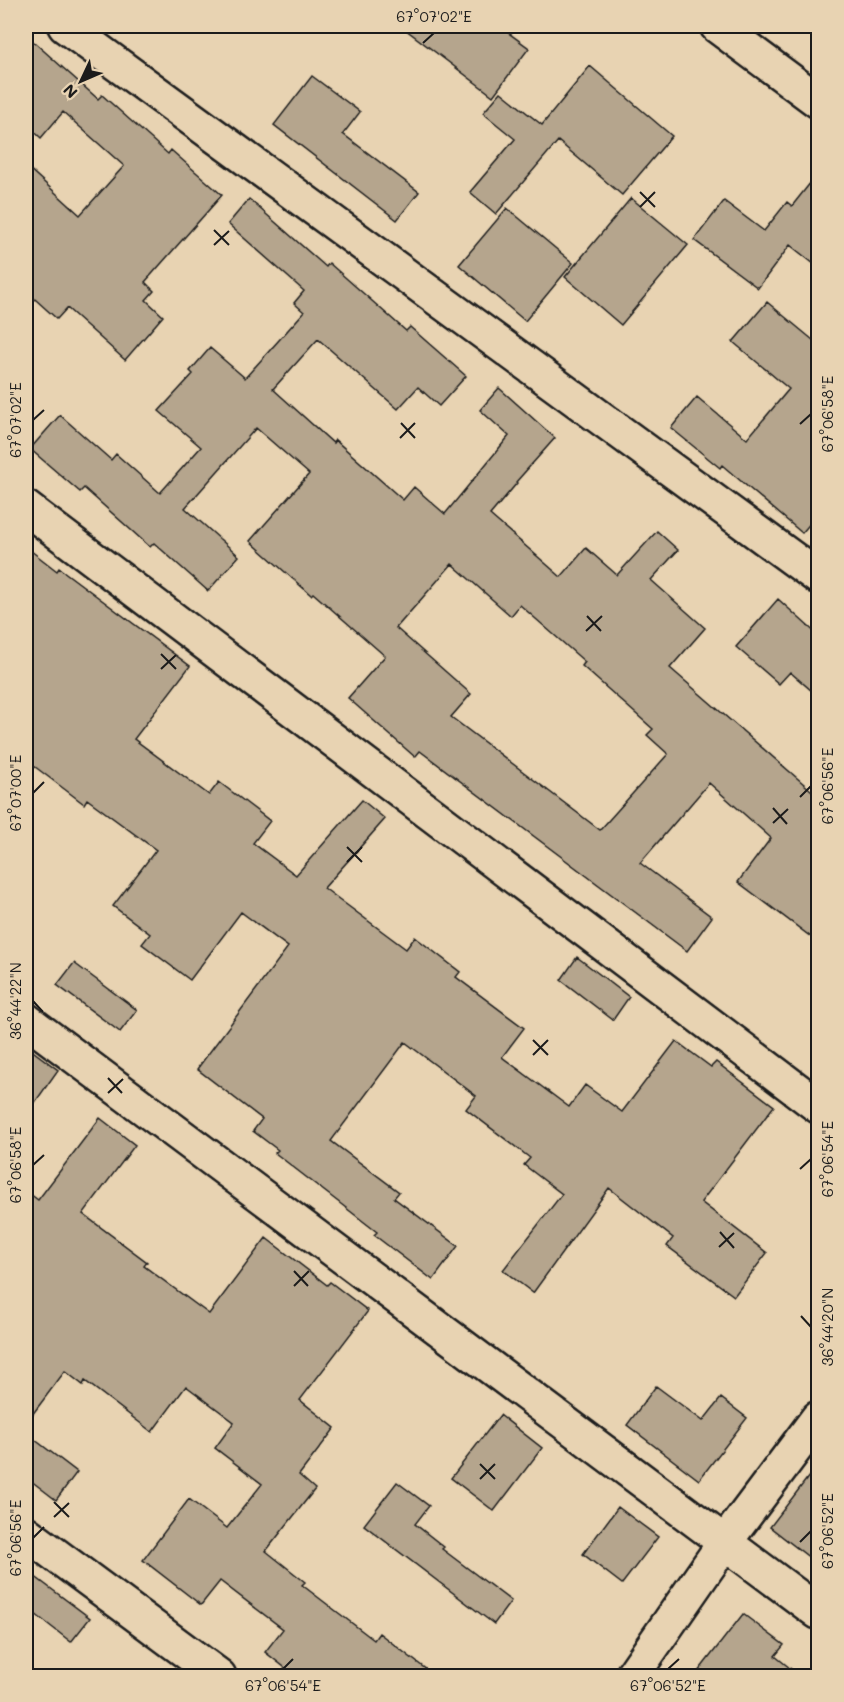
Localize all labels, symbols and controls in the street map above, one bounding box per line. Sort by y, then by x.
text: 67°07'02"E [396,6,472,26]
north arrow [51,51,111,111]
text: N [58,80,82,103]
text: 67°06'58"E [817,375,837,452]
text: 67°07'02"E [5,382,25,458]
text: 67°06'56"E [817,747,837,824]
text: 67°07'00"E [5,754,25,831]
text: 36°44'22"N [5,962,25,1040]
text: 67°06'54"E [817,1120,837,1197]
text: 67°06'58"E [5,1126,25,1203]
text: 36°44'20"N [817,1288,837,1366]
text: 67°06'52"E [817,1493,837,1569]
text: 67°06'56"E [5,1499,25,1576]
text: 67°06'54"E [245,1675,322,1695]
text: 67°06'52"E [630,1675,706,1695]

